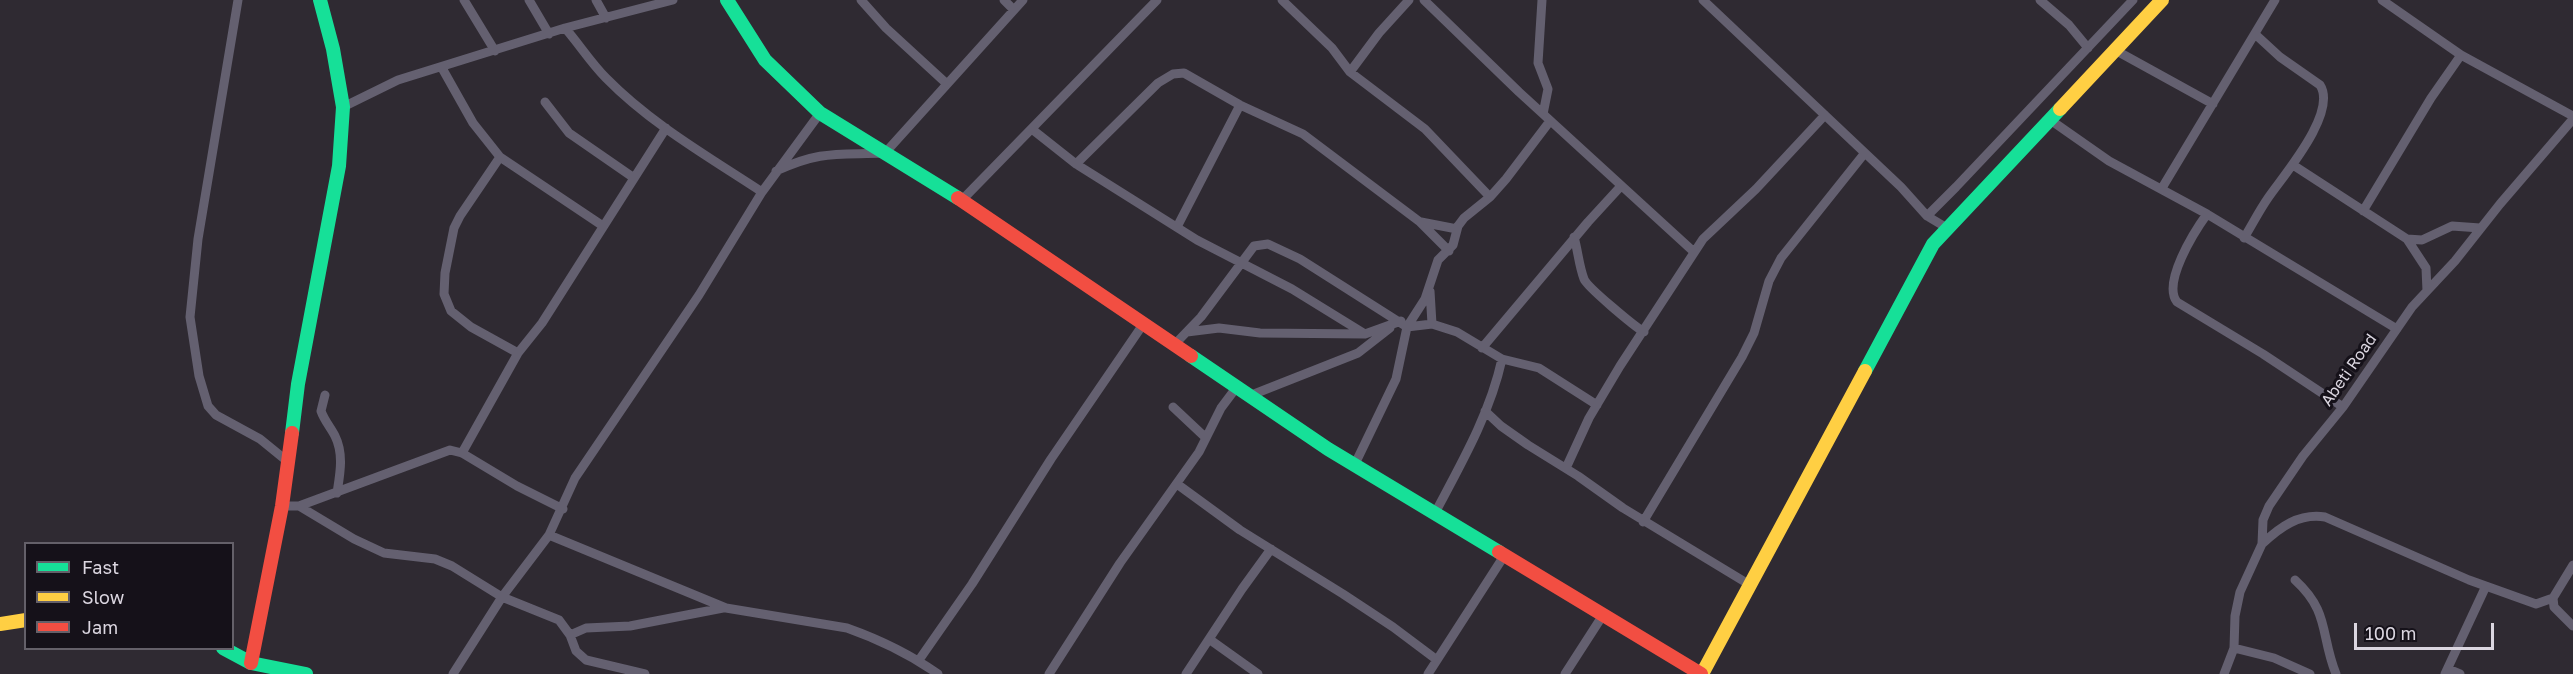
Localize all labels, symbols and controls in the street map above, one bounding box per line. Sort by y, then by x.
street label: Abeti Road [2317,330,2381,410]
legend [24,542,234,650]
text: Fast [82,556,119,578]
text: Slow [82,586,124,608]
scale bar [2357,611,2496,649]
text: Jam [82,616,118,638]
text: 100 m [2365,622,2416,644]

